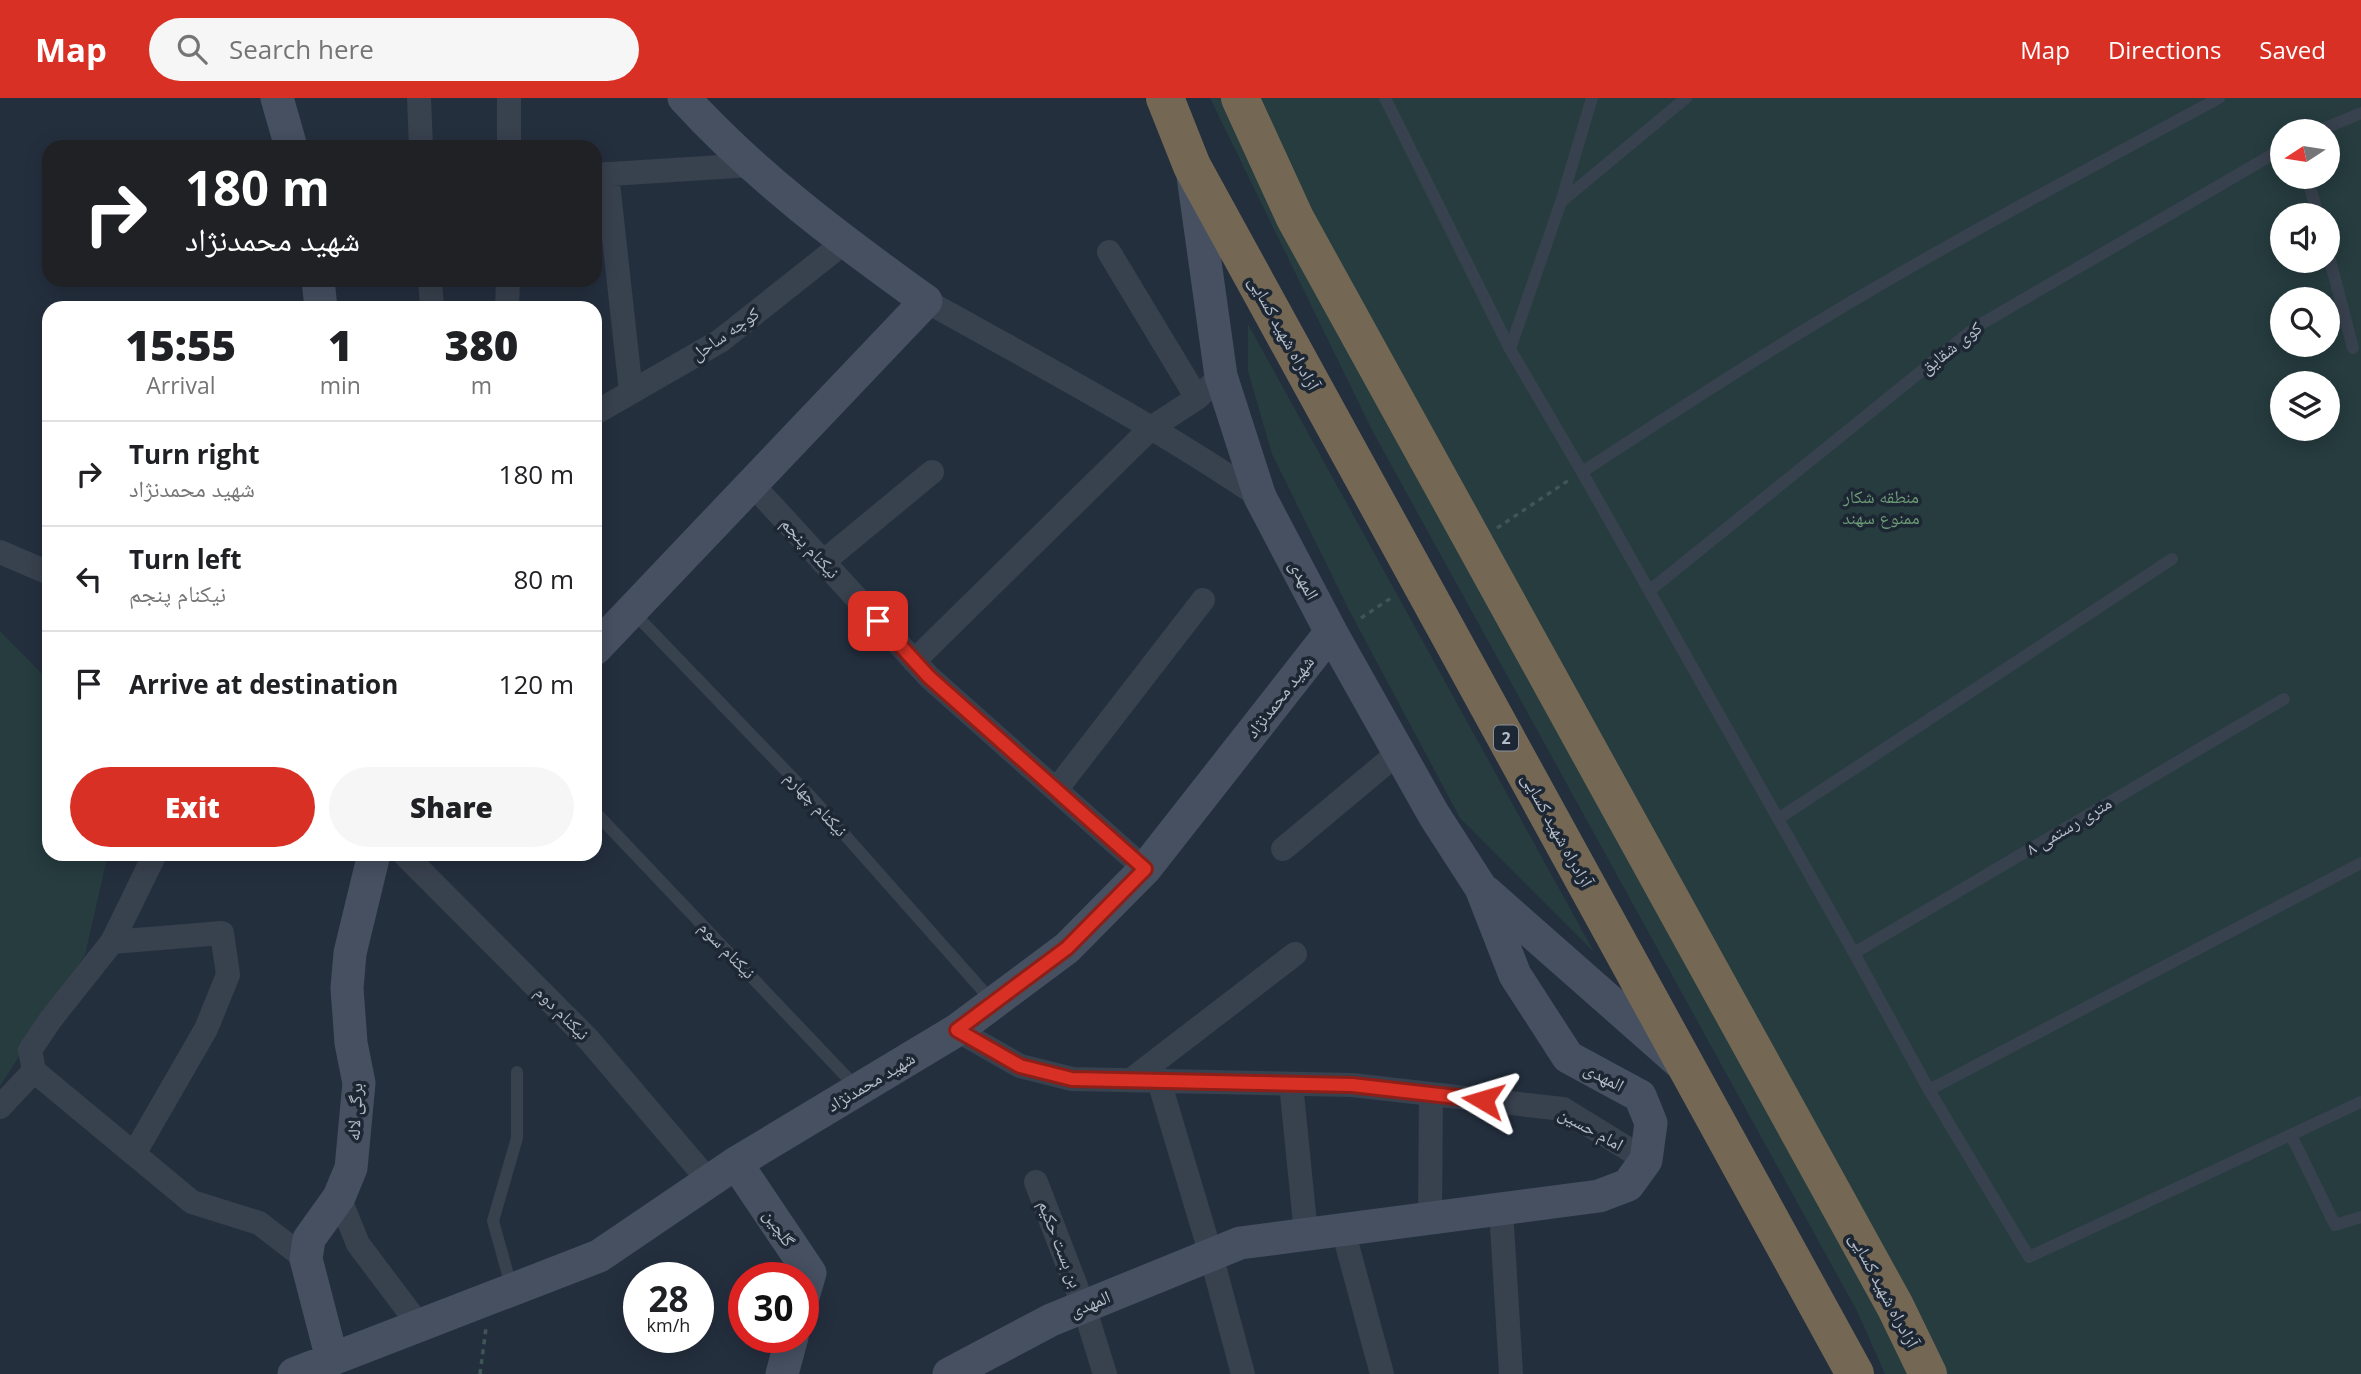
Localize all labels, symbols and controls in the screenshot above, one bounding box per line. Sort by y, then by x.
search box [149,18,639,81]
text: Map [35,27,107,72]
icon: search [173,30,211,68]
text: Search here [229,31,374,67]
text: Map [2020,33,2070,66]
text: Directions [2108,33,2221,66]
text: Saved [2259,33,2326,66]
north arrow [2270,119,2340,189]
map controls [2270,119,2340,441]
text: 180 m [185,154,330,220]
icon: right [70,168,161,259]
button: sound [2270,203,2340,273]
text: شهید محمدنژاد [185,217,360,260]
street label: آزادراه شهید کسایی [1244,271,1326,394]
button: search [2270,287,2340,357]
street label: کوچه ساحل [685,300,764,366]
street label: کوی شقایق [1914,315,1987,379]
text: 15:55 [126,316,236,373]
text: 1 [328,316,353,373]
text: 380 [445,316,518,373]
text: Arrival [146,369,216,401]
text: min [320,369,361,401]
text: m [471,369,492,401]
button: layers [2270,371,2340,441]
text: Turn right [129,436,260,472]
icon: right [70,455,108,493]
text: 180 m [499,456,574,492]
text: شهید محمدنژاد [129,472,255,504]
park label: منطقه شکار ممنوع سهند [1842,484,1920,529]
street label: نیکنام پنجم [775,511,845,584]
text: Turn left [129,541,241,577]
street label: المهدی [1284,555,1325,604]
icon: left [70,560,108,598]
text: 80 m [513,561,574,597]
text: نیکنام پنجم [129,577,226,609]
pin [848,591,908,651]
icon: arrive [859,602,897,640]
street label: شهید محمدنژاد [1239,650,1319,743]
icon: arrive [70,665,108,703]
text: Arrive at destination [129,666,398,702]
text: 120 m [499,666,574,702]
road number: 2 [1494,726,1518,750]
street label: نیکنام چهارم [779,765,853,842]
button: Exit [70,767,315,847]
button: Share [329,767,574,847]
street label: آزادراه شهید کسایی [1517,768,1599,891]
street label: ۸ متری رستمی [2021,790,2116,860]
street label: نیکنام سوم [693,915,761,984]
street label: نیکنام دوم [530,980,595,1045]
street label: شهید محمدنژاد [822,1045,919,1117]
street label: المهدی [1580,1056,1629,1097]
position arrow [1446,1063,1520,1137]
street label: برگی لاله [340,1082,368,1142]
street label: امام حسین [1554,1100,1628,1157]
street label: بن بست حکیم [1032,1196,1089,1291]
street label: گلچین [758,1204,801,1252]
street label: آزادراه شهید کسایی [1844,1228,1926,1352]
speed limit sign: 30 [728,1262,819,1353]
text: 28 [648,1275,689,1322]
street label: المهدی [1066,1284,1114,1322]
text: km/h [647,1313,690,1337]

